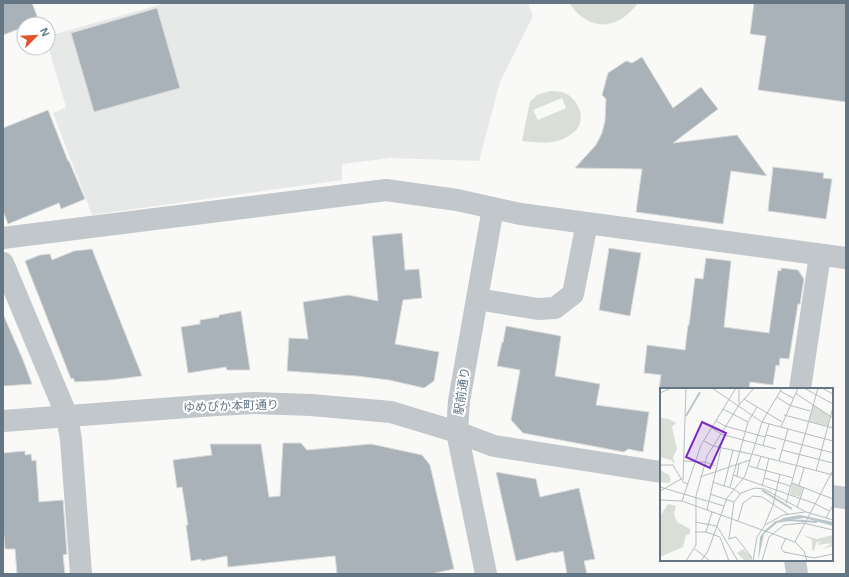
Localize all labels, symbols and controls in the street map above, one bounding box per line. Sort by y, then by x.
north arrow [16,16,56,56]
text: N [38,26,52,38]
street label: 駅前通り [452,366,472,416]
inset map [660,388,833,561]
street label: ゆめぴか本町通り [183,397,279,415]

